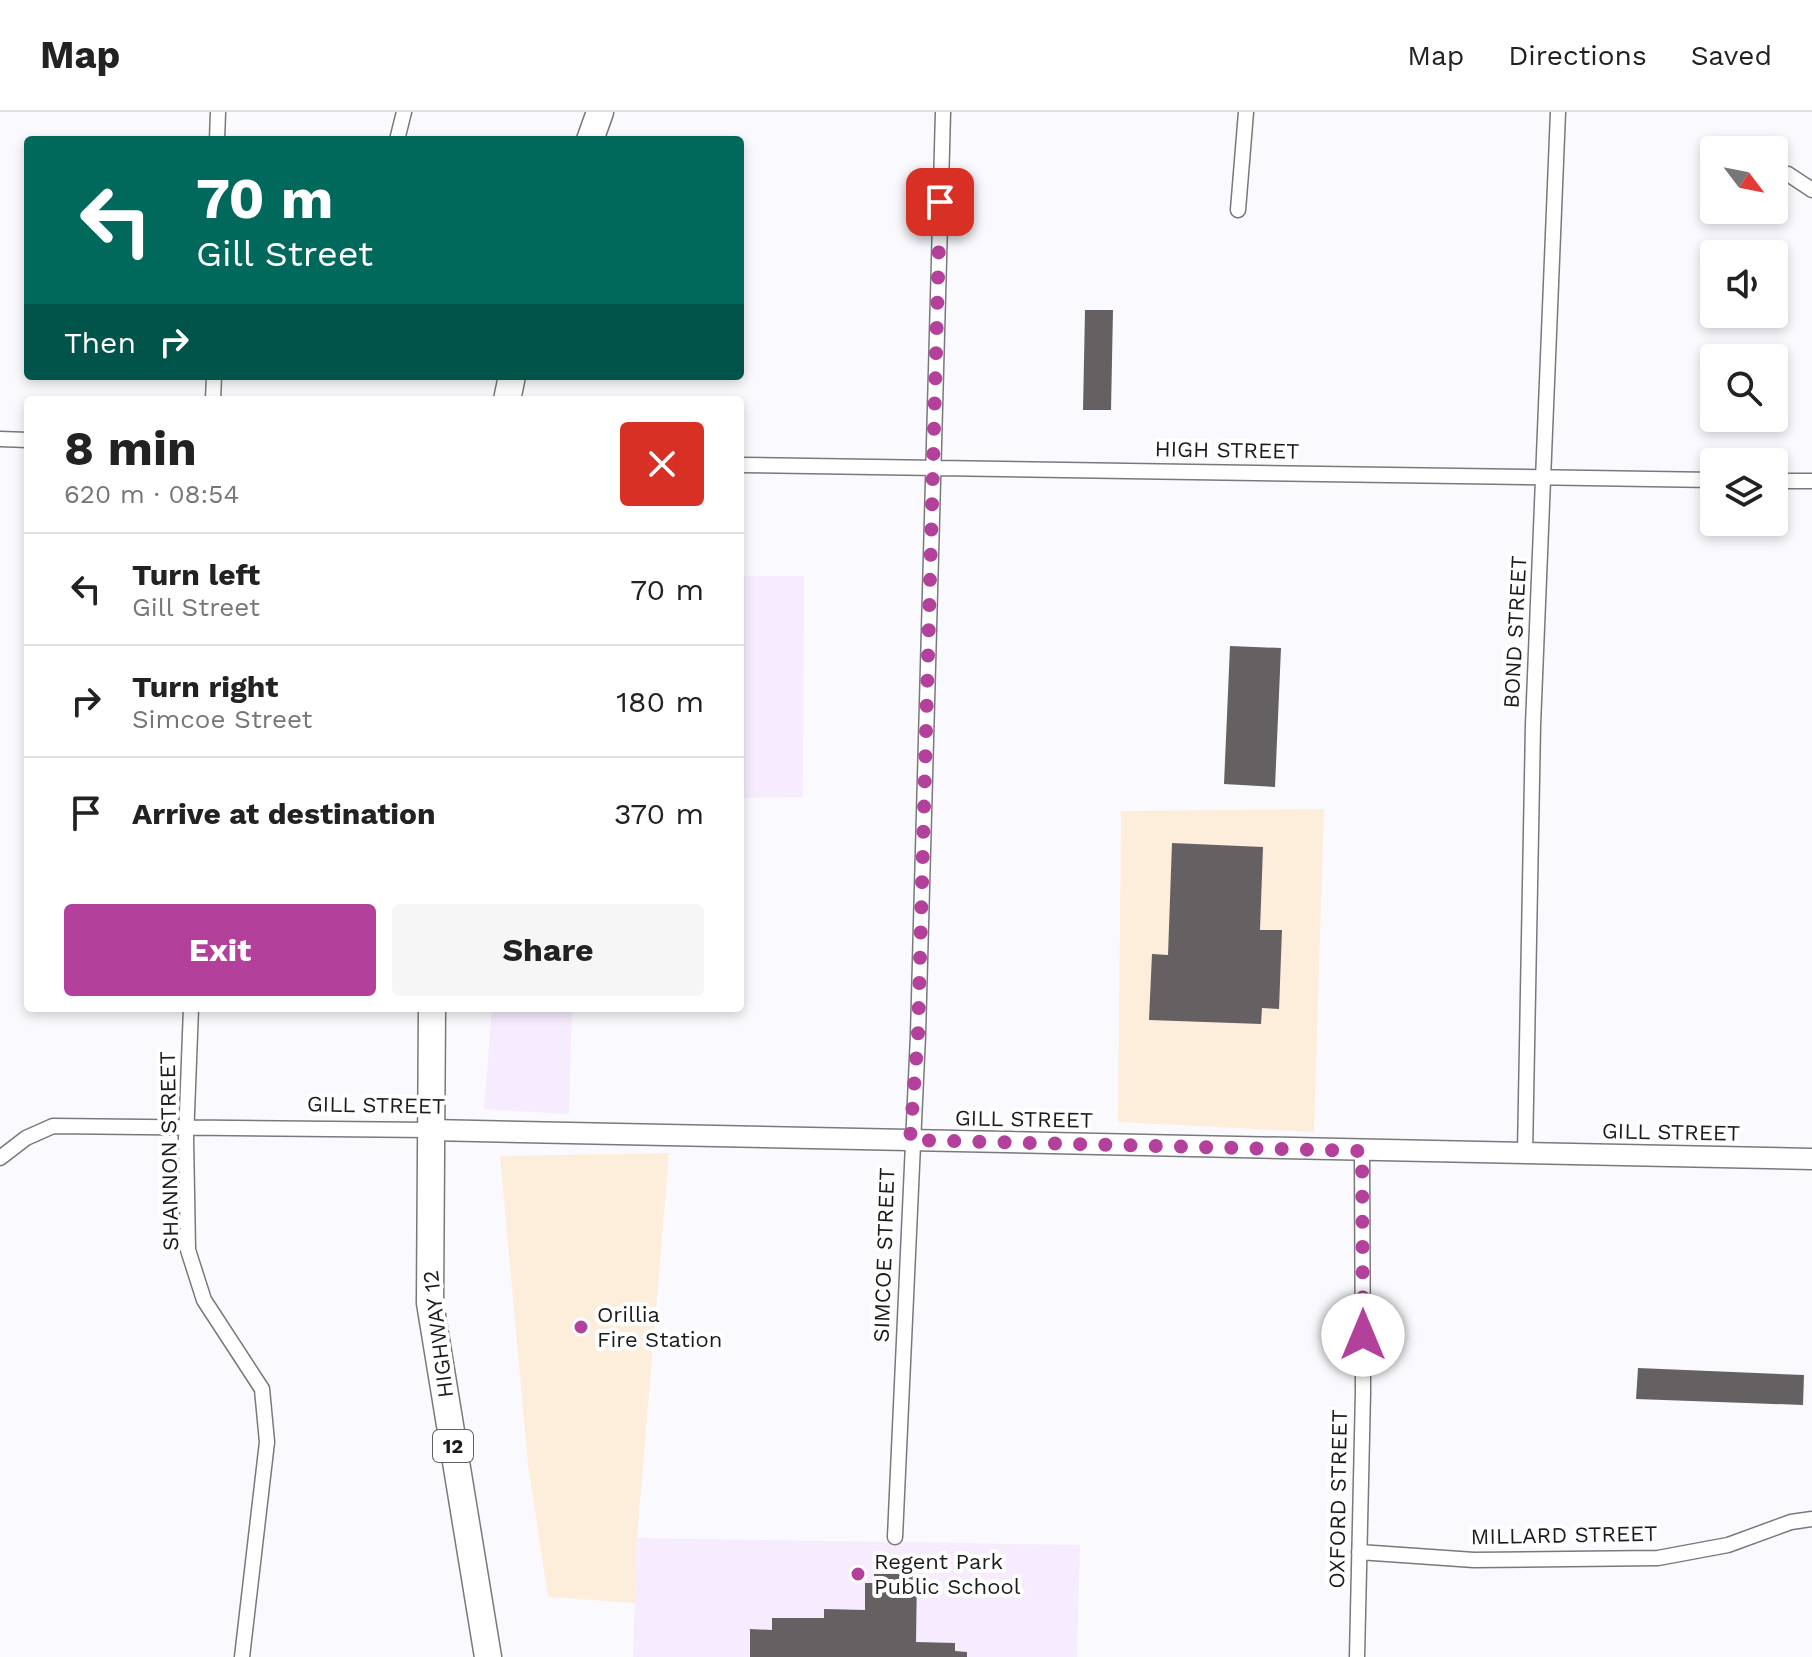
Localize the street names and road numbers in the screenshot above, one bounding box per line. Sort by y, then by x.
street label: HIGH STREET [1154,436,1300,464]
street label: BOND STREET [1499,555,1531,709]
street label: SHANNON STREET [155,1051,183,1251]
street label: GILL STREET [307,1091,445,1119]
street label: GILL STREET [955,1105,1093,1133]
street label: GILL STREET [1602,1118,1740,1146]
street label: SIMCOE STREET [868,1167,900,1343]
street label: HIGHWAY 12 [418,1269,458,1399]
street label: OXFORD STREET [1324,1409,1352,1589]
road number: 12 [433,1430,473,1462]
street label: MILLARD STREET [1470,1521,1658,1549]

